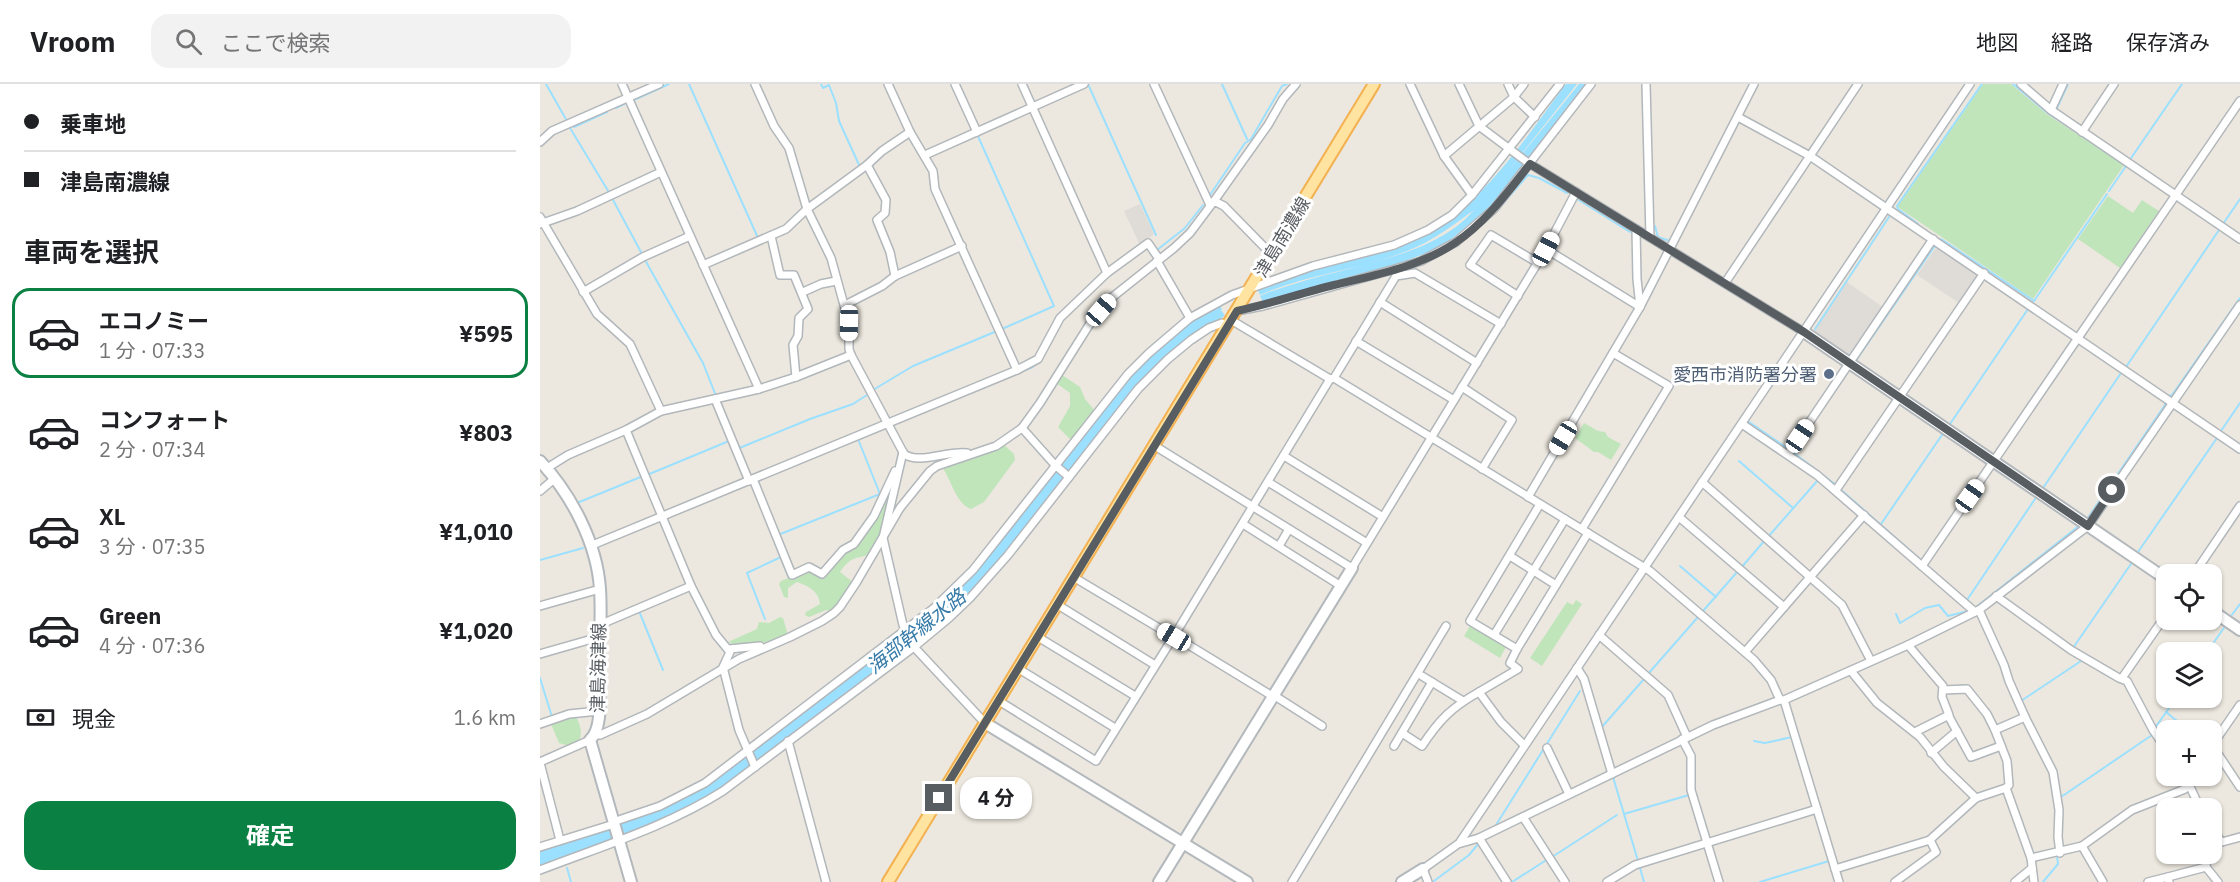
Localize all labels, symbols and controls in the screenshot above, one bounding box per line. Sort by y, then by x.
search box [151,14,571,68]
text: Vroom [30,23,115,60]
icon: search [172,25,205,58]
text: ここで検索 [220,28,330,57]
text: 地図 [1976,28,2018,56]
text: 経路 [2051,28,2093,56]
text: 保存済み [2126,28,2210,56]
text: 乗車地 [60,109,126,138]
text: 津島南濃線 [60,167,170,196]
street label: 津島南濃線 [1249,193,1315,281]
car [1530,229,1562,269]
text: 車両を選択 [24,234,159,269]
car [1082,291,1120,329]
car [840,305,858,341]
icon: car [27,306,81,360]
text: エコノミー [99,306,209,335]
text: ¥595 [459,319,513,348]
text: 1 分 · 07:33 [99,337,206,364]
place label: 愛西市消防署分署 [1673,363,1817,386]
marker: 愛西市消防署分署 [1822,367,1836,381]
icon: car [27,405,81,459]
text: コンフォート [99,405,230,434]
car [1782,416,1818,456]
text: ¥803 [459,418,513,447]
car [1546,418,1580,458]
text: 2 分 · 07:34 [99,436,206,463]
car [1952,476,1988,516]
route start [2098,476,2125,503]
text: XL [99,502,125,531]
icon: car [27,504,81,558]
text: ¥1,010 [439,517,513,546]
text: 3 分 · 07:35 [99,533,206,560]
map controls [2156,564,2222,864]
button: locate [2156,564,2222,630]
water label: 海部幹線水路 [861,581,973,679]
text: Green [99,601,161,630]
icon: car [27,603,81,657]
text: ¥1,020 [439,616,513,645]
car [1154,620,1194,654]
street label: 津島海津線 [586,623,610,713]
text: 4 分 · 07:36 [99,632,206,659]
button: layers [2156,642,2222,708]
icon: cash [24,701,57,734]
text: 現金 [72,704,116,733]
text: 1.6 km [454,704,516,731]
button: + [2156,720,2222,786]
callout: 4 分 [960,777,1032,819]
route end [925,784,952,811]
text: 4 分 [978,784,1014,811]
button: − [2156,798,2222,864]
button: 確定 [24,801,516,870]

